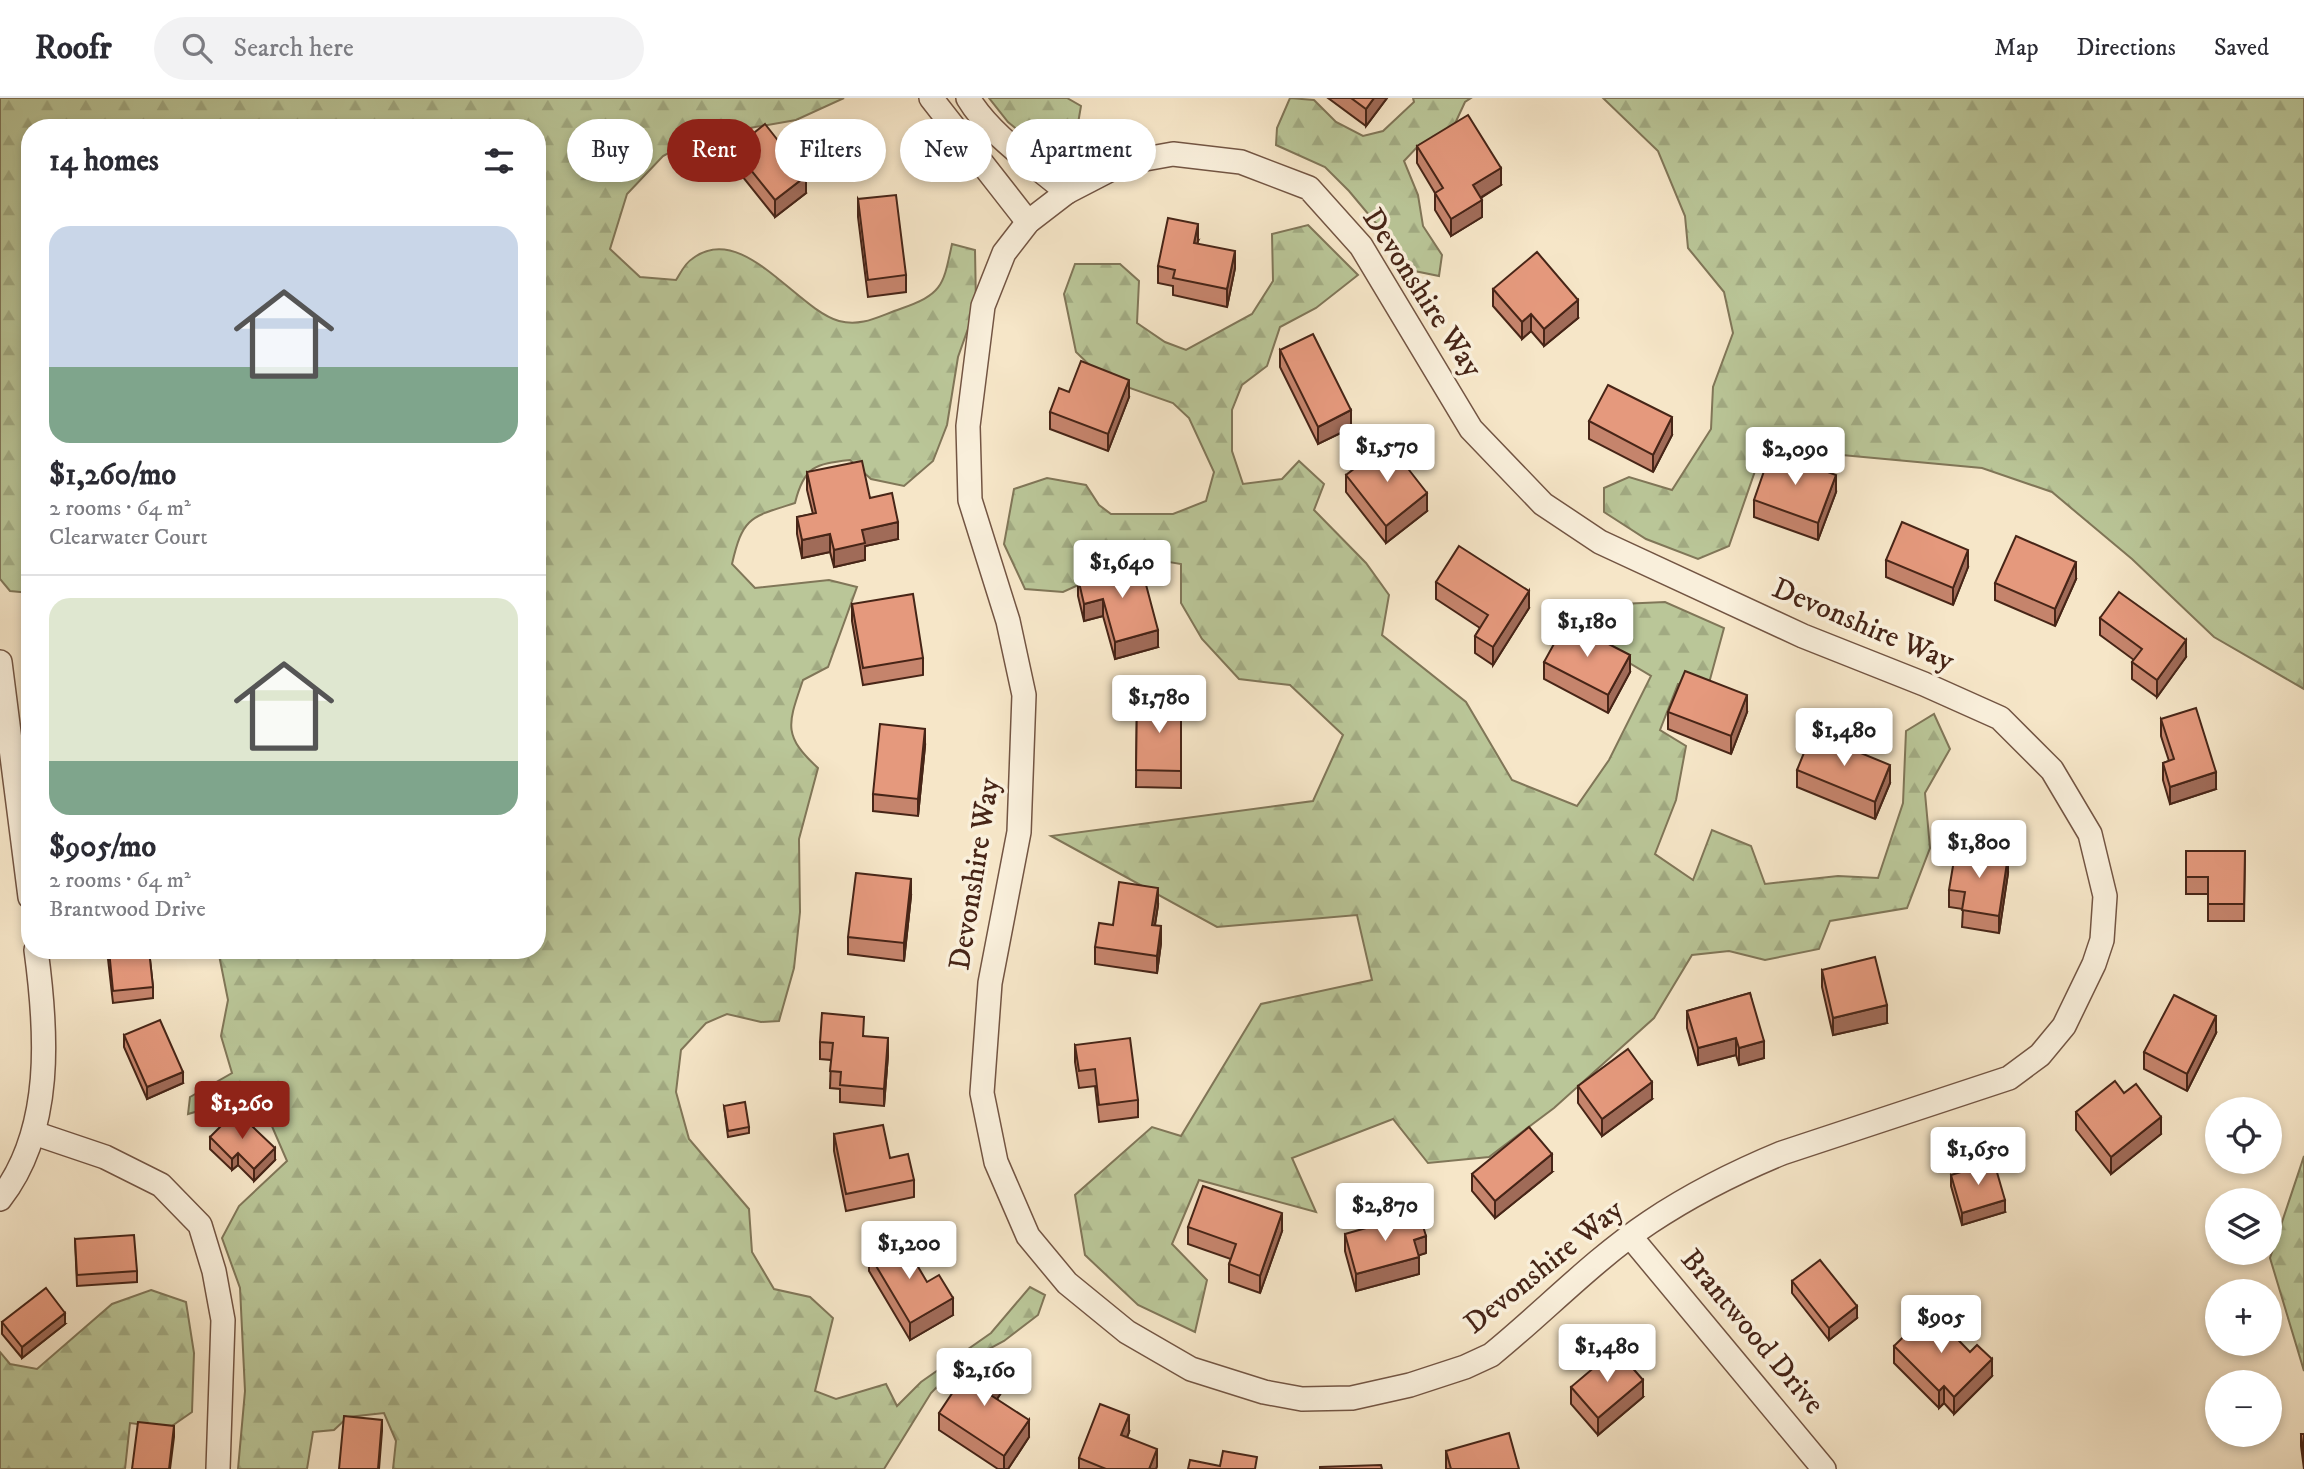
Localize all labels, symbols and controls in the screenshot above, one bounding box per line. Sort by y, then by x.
search box [154,17,644,80]
text: Roofr [35,28,112,69]
icon: search [178,29,216,67]
text: Search here [234,32,354,65]
text: Map [1994,33,2039,63]
text: Directions [2077,33,2176,63]
text: Saved [2214,33,2269,63]
chip: Buy [567,119,653,182]
chip: Rent [667,119,761,182]
chip: Filters [775,119,886,182]
chip: New [900,119,992,182]
chip: Apartment [1006,119,1156,182]
icon: filters [480,142,518,180]
text: 14 homes [49,143,159,180]
street label: Devonshire Way [1354,202,1491,385]
icon: home [221,271,347,397]
pin: $1,570 [1330,424,1444,484]
pin: $2,090 [1738,428,1852,487]
text: $1,570 [1356,432,1418,461]
text: $2,090 [1762,435,1828,464]
text: $1,260/mo [49,457,176,494]
text: 2 rooms · 64 m² [49,494,191,523]
text: Clearwater Court [49,523,208,552]
pin: $1,640 [1065,540,1179,600]
text: $1,640 [1090,548,1154,577]
street label: Devonshire Way [1766,570,1960,680]
pin: $1,180 [1530,600,1644,659]
text: $1,180 [1557,607,1617,636]
icon: home [221,643,347,769]
pin: $1,780 [1102,676,1216,735]
text: $1,780 [1128,683,1190,712]
pin: $1,480 [1787,708,1901,768]
text: $1,480 [1812,716,1876,745]
street label: Devonshire Way [942,774,1009,973]
pin: $1,800 [1922,820,2036,880]
text: $1,800 [1947,828,2011,857]
text: $905/mo [49,829,156,866]
text: 2 rooms · 64 m² [49,866,191,895]
text: Brantwood Drive [49,895,206,924]
pin: $1,260 [185,1082,299,1141]
text: $1,260 [211,1089,273,1118]
map controls [2205,1097,2282,1447]
button: locate [2205,1097,2282,1174]
pin: $1,650 [1921,1128,2035,1187]
text: $1,650 [1947,1135,2009,1164]
pin: $2,870 [1328,1184,1442,1243]
button: layers [2205,1188,2282,1265]
text: $2,870 [1352,1191,1418,1220]
street label: Devonshire Way [1457,1191,1632,1342]
pin: $1,200 [852,1222,966,1281]
text: $1,200 [877,1229,941,1258]
street label: Brantwood Drive [1672,1242,1832,1422]
button: + [2205,1279,2282,1356]
pin: $905 [1900,1296,1982,1355]
text: $905 [1917,1303,1965,1332]
pin: $1,480 [1550,1324,1664,1384]
text: $1,480 [1575,1332,1639,1361]
pin: $2,160 [927,1348,1041,1408]
text: $2,160 [953,1356,1016,1385]
button: − [2205,1370,2282,1447]

